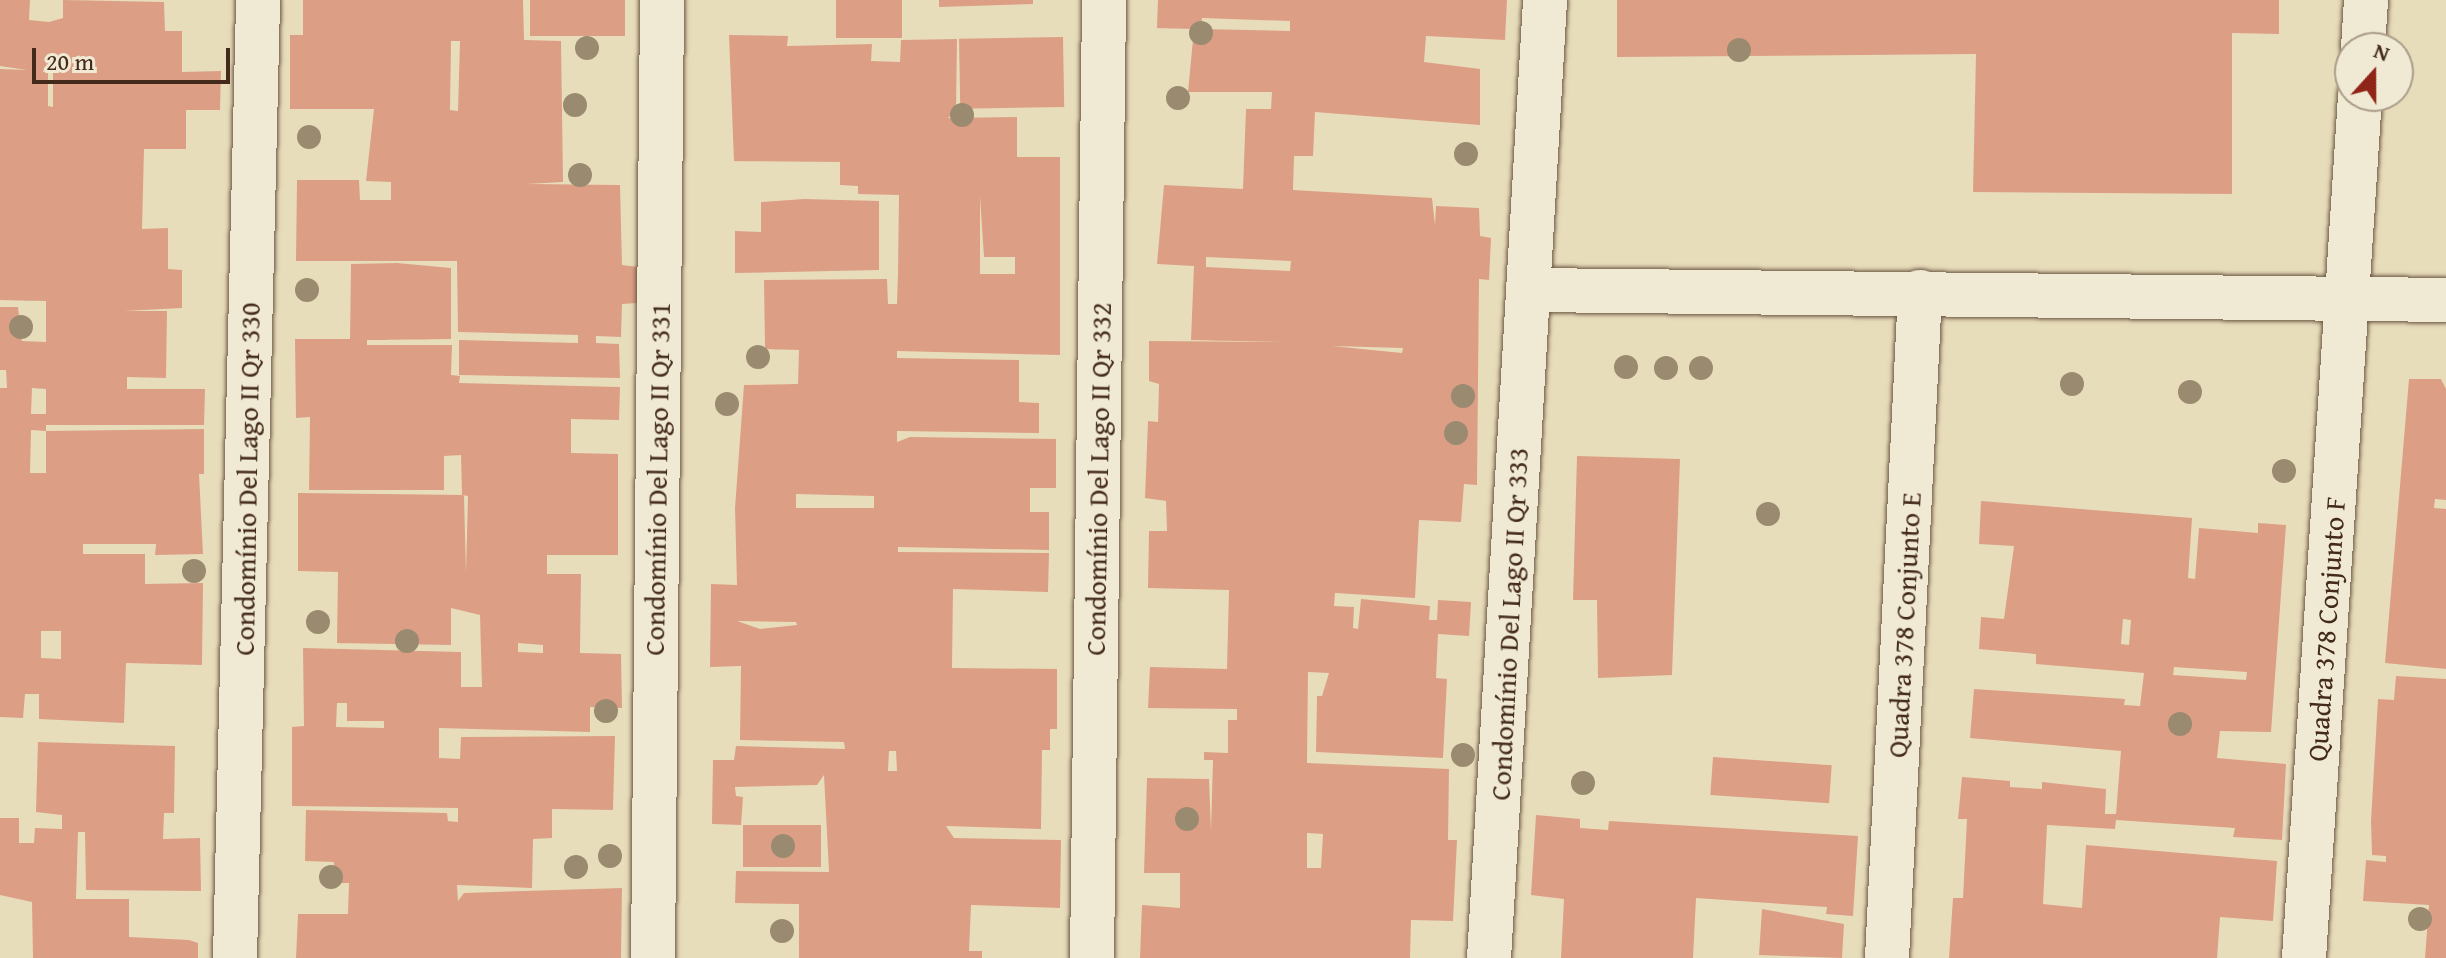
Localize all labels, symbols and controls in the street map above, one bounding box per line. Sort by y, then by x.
scale bar [36,32,234,82]
north arrow [2334,32,2414,112]
text: N [2369,34,2394,69]
text: 20 m [46,44,94,79]
street label: Condomínio Del Lago II Qr 330 [227,302,267,656]
street label: Condomínio Del Lago II Qr 331 [637,302,677,656]
street label: Condomínio Del Lago II Qr 332 [1078,302,1118,656]
street label: Condomínio Del Lago II Qr 333 [1483,447,1535,801]
street label: Quadra 378 Conjunto E [1880,491,1928,759]
street label: Quadra 378 Conjunto F [2300,496,2352,762]

